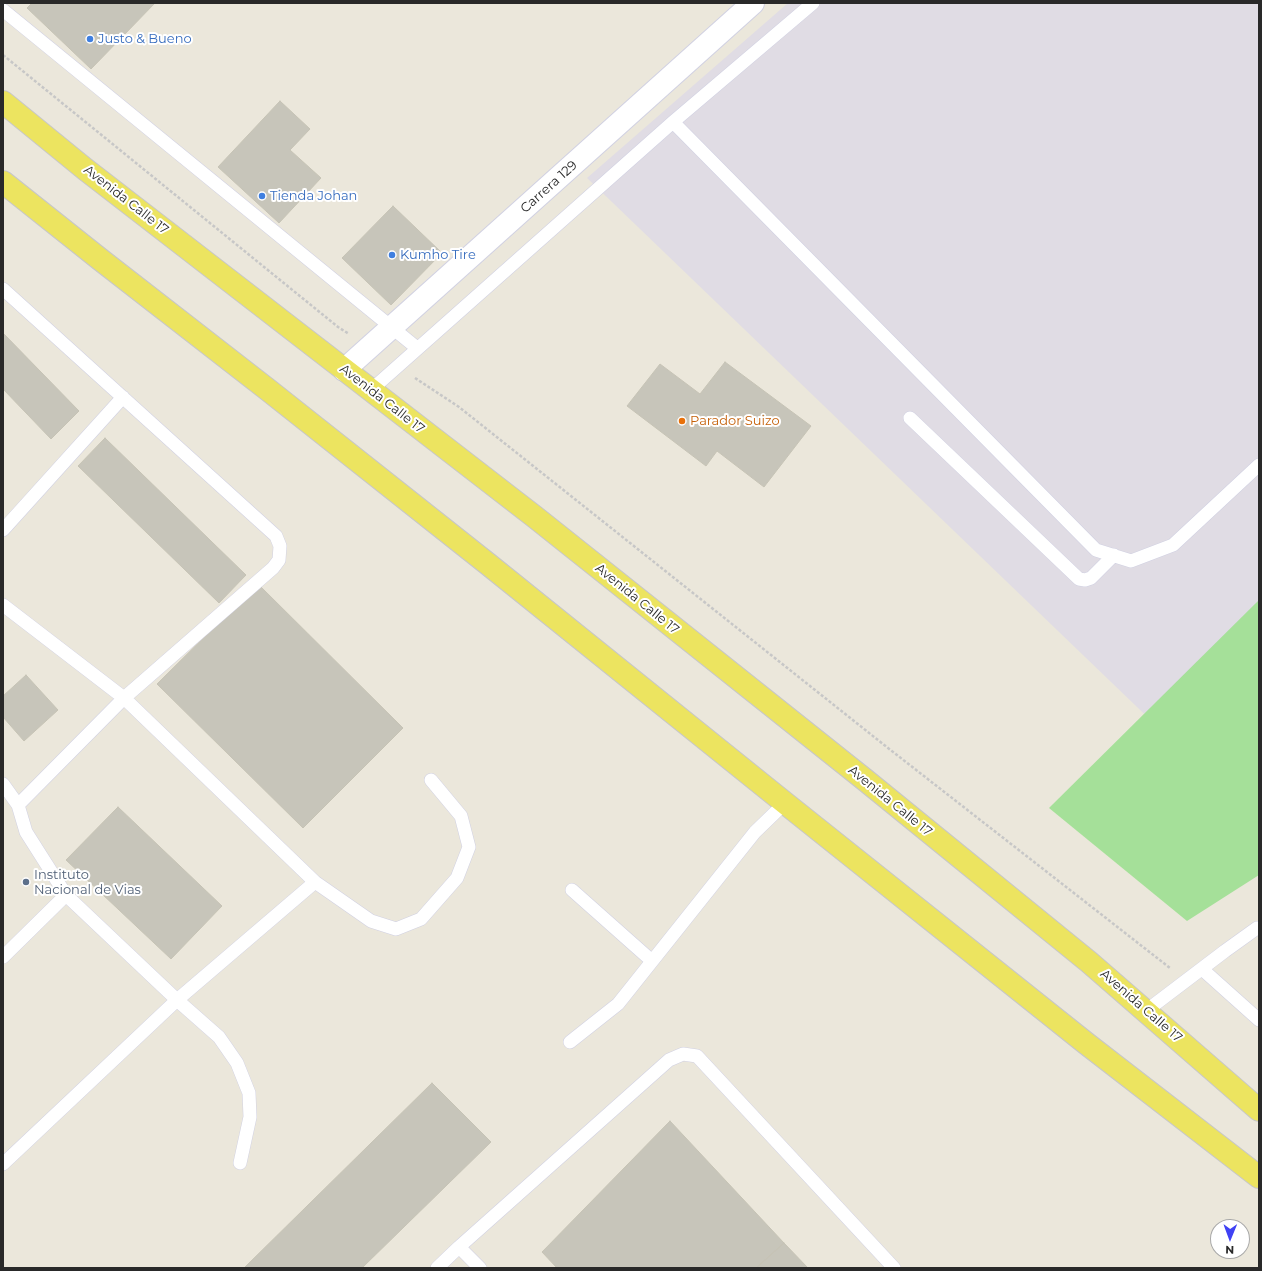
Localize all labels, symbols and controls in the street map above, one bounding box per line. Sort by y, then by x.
place label: Justo & Bueno [98,31,192,47]
marker: Justo & Bueno [85,34,95,44]
street label: Carrera 129 [518,158,580,216]
street label: Avenida Calle 17 [81,162,171,238]
place label: Tienda Johan [270,188,357,204]
marker: Tienda Johan [257,191,267,201]
place label: Kumho Tire [400,247,476,263]
marker: Kumho Tire [387,250,397,260]
street label: Avenida Calle 17 [337,361,427,437]
place label: Parador Suizo [690,413,780,429]
marker: Parador Suizo [677,416,687,426]
street label: Avenida Calle 17 [592,560,682,638]
street label: Avenida Calle 17 [845,762,935,840]
place label: Instituto Nacional de Vias [34,867,141,898]
marker: Instituto Nacional de Vias [21,877,31,887]
street label: Avenida Calle 17 [1097,966,1185,1046]
north arrow [1210,1219,1250,1259]
text: N [1225,1243,1234,1257]

